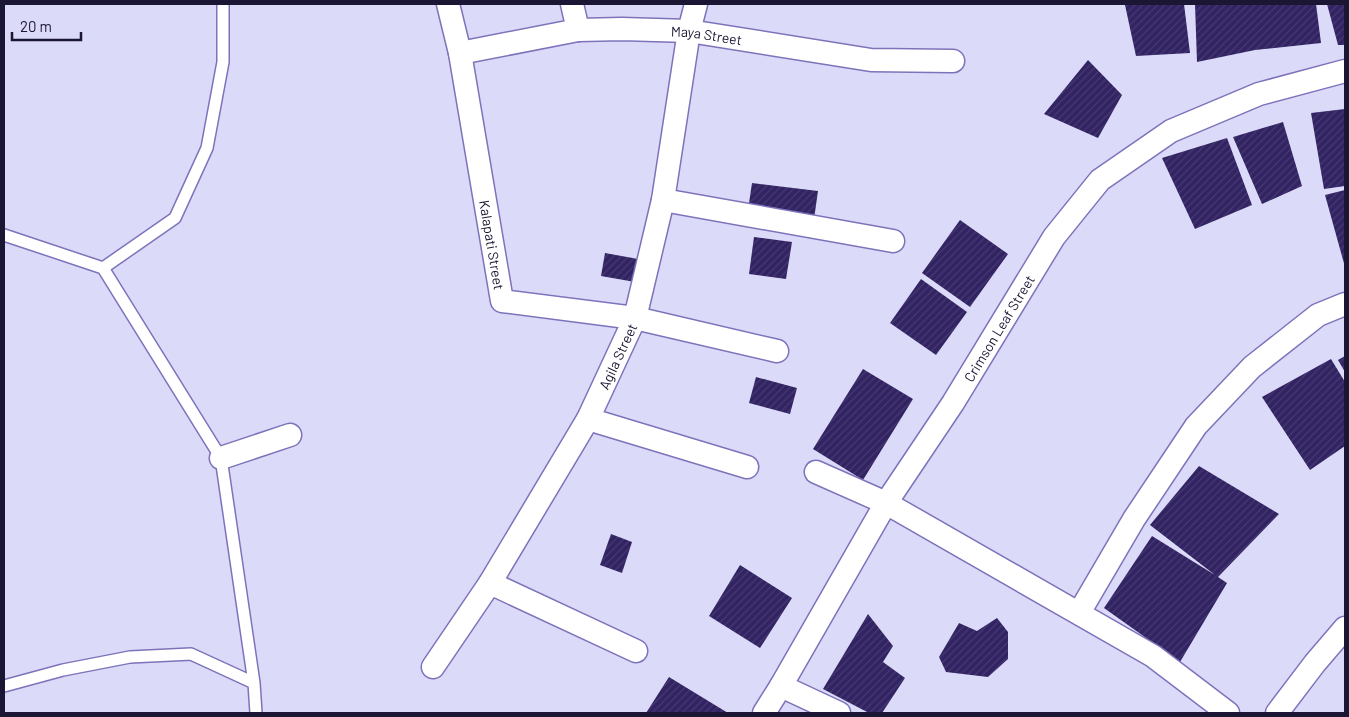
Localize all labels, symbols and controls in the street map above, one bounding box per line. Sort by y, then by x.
scale bar [12,10,81,42]
text: 20 m [20,17,52,35]
street label: Maya Street [671,22,743,48]
street label: Kalapati Street [477,199,508,291]
street label: Crimson Leaf Street [960,271,1038,385]
street label: Agila Street [595,320,640,392]

